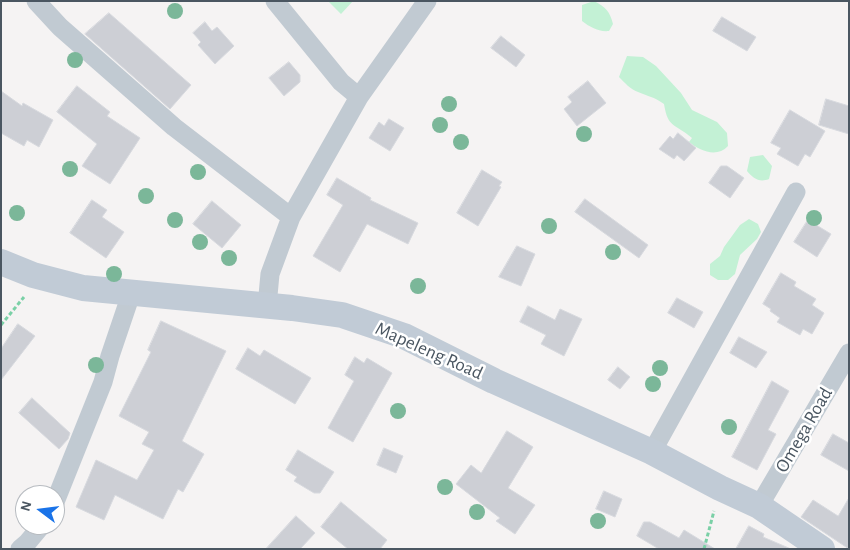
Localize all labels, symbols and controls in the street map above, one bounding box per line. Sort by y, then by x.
street label: Mapeleng Road [372,317,486,385]
street label: Omega Road [770,383,838,477]
north arrow [15,485,65,535]
text: N [18,500,34,513]

